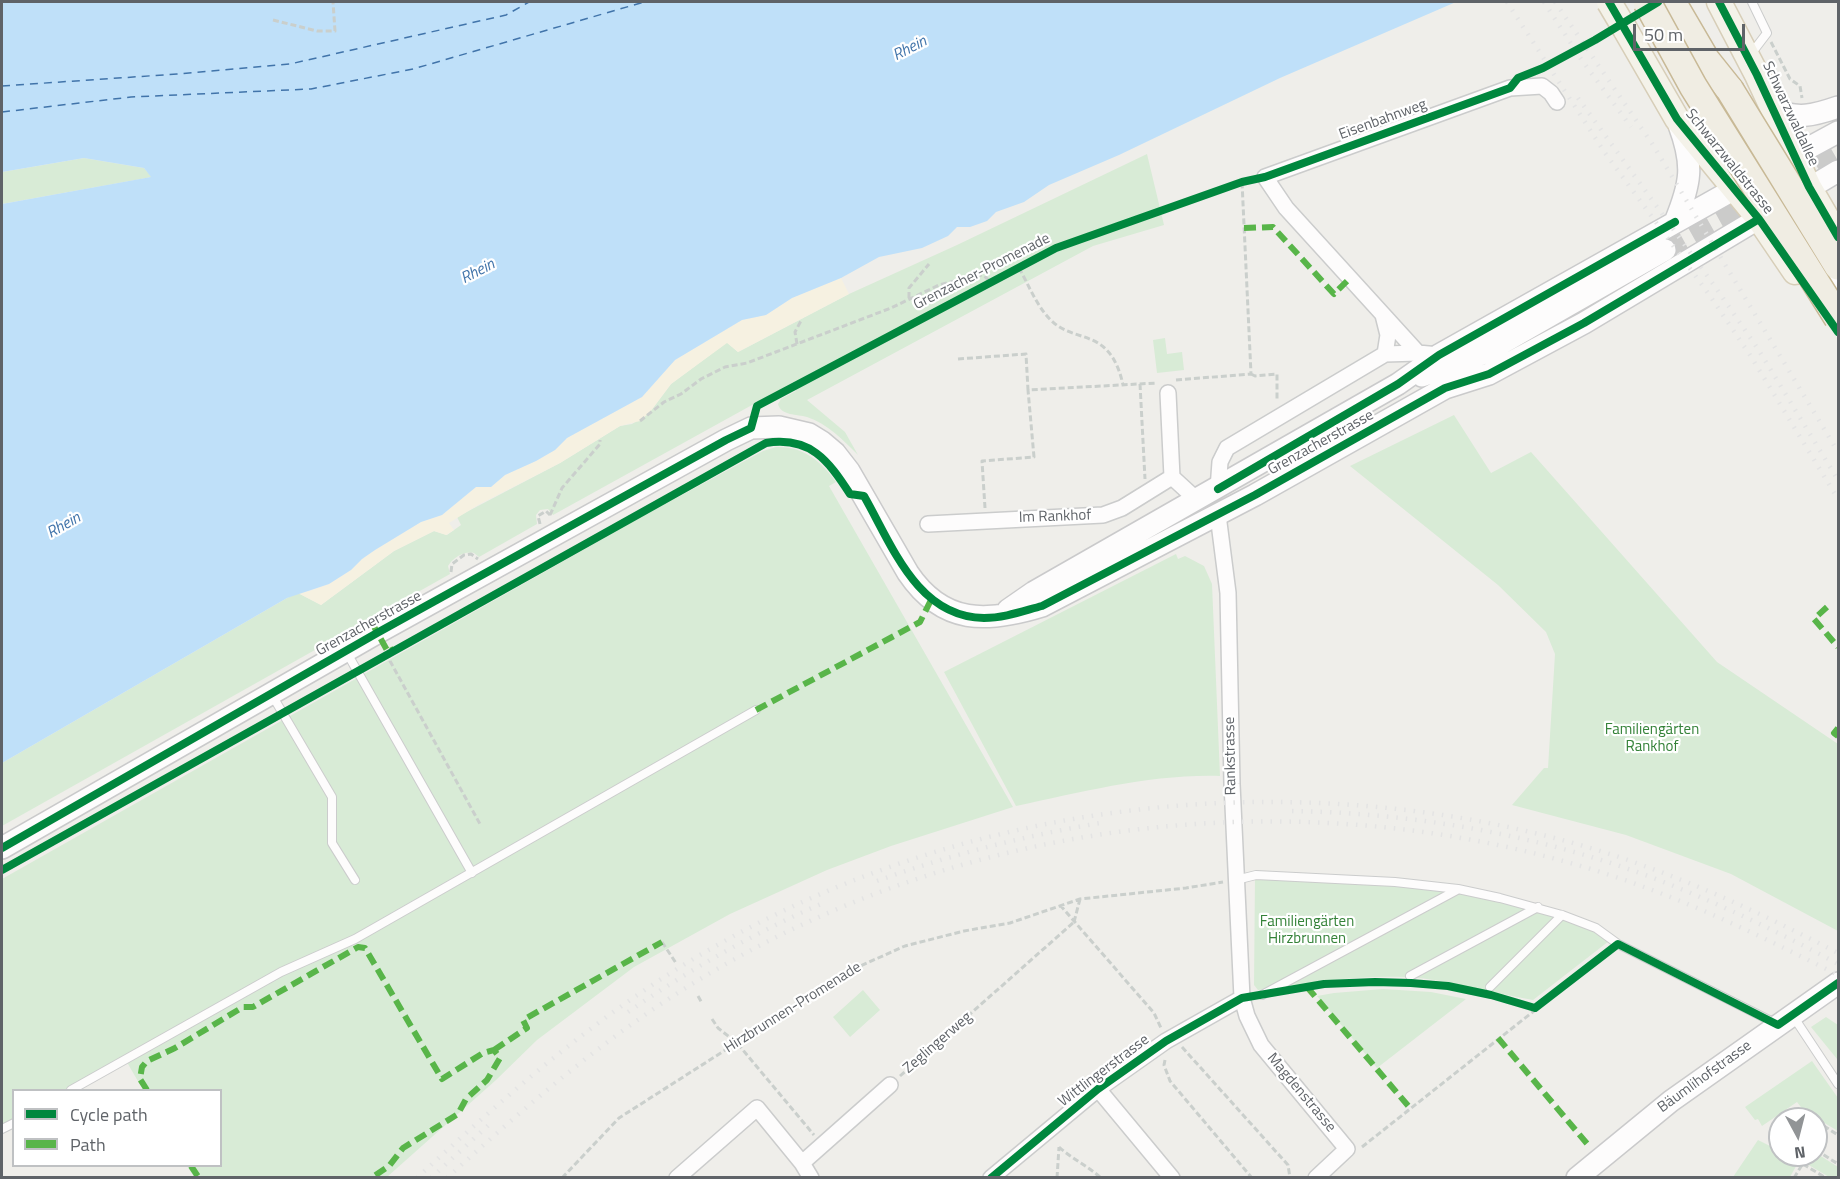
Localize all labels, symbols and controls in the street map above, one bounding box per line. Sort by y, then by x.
scale bar [1636,12,1748,50]
text: 50 m [1644,21,1683,48]
water label: Rhein [890,32,930,66]
street label: Schwarzwaldallee [1758,59,1822,169]
street label: Eisenbahnweg [1337,96,1429,144]
street label: Schwarzwaldstrasse [1681,106,1777,218]
street label: Grenzacher-Promenade [911,230,1053,314]
water label: Rhein [458,255,498,289]
street label: Grenzacherstrasse [1265,407,1377,479]
street label: Im Rankhof [1018,507,1092,527]
water label: Rhein [44,509,84,543]
street label: Grenzacherstrasse [313,588,425,660]
street label: Rankstrasse [1221,717,1241,795]
park label: Familiengärten Rankhof [1605,721,1699,756]
park label: Familiengärten Hirzbrunnen [1260,913,1354,948]
street label: Hirzbrunnen-Promenade [721,959,865,1057]
street label: Zeglingerweg [900,1008,976,1078]
street label: Wittlingerstrasse [1055,1031,1153,1111]
street label: Bäumlihofstrasse [1655,1037,1755,1117]
street label: Magdenstrasse [1263,1050,1339,1136]
legend [12,1089,222,1167]
text: Cycle path [70,1101,148,1128]
north arrow [1768,1107,1828,1167]
text: Path [70,1131,106,1158]
text: N [1793,1140,1807,1165]

